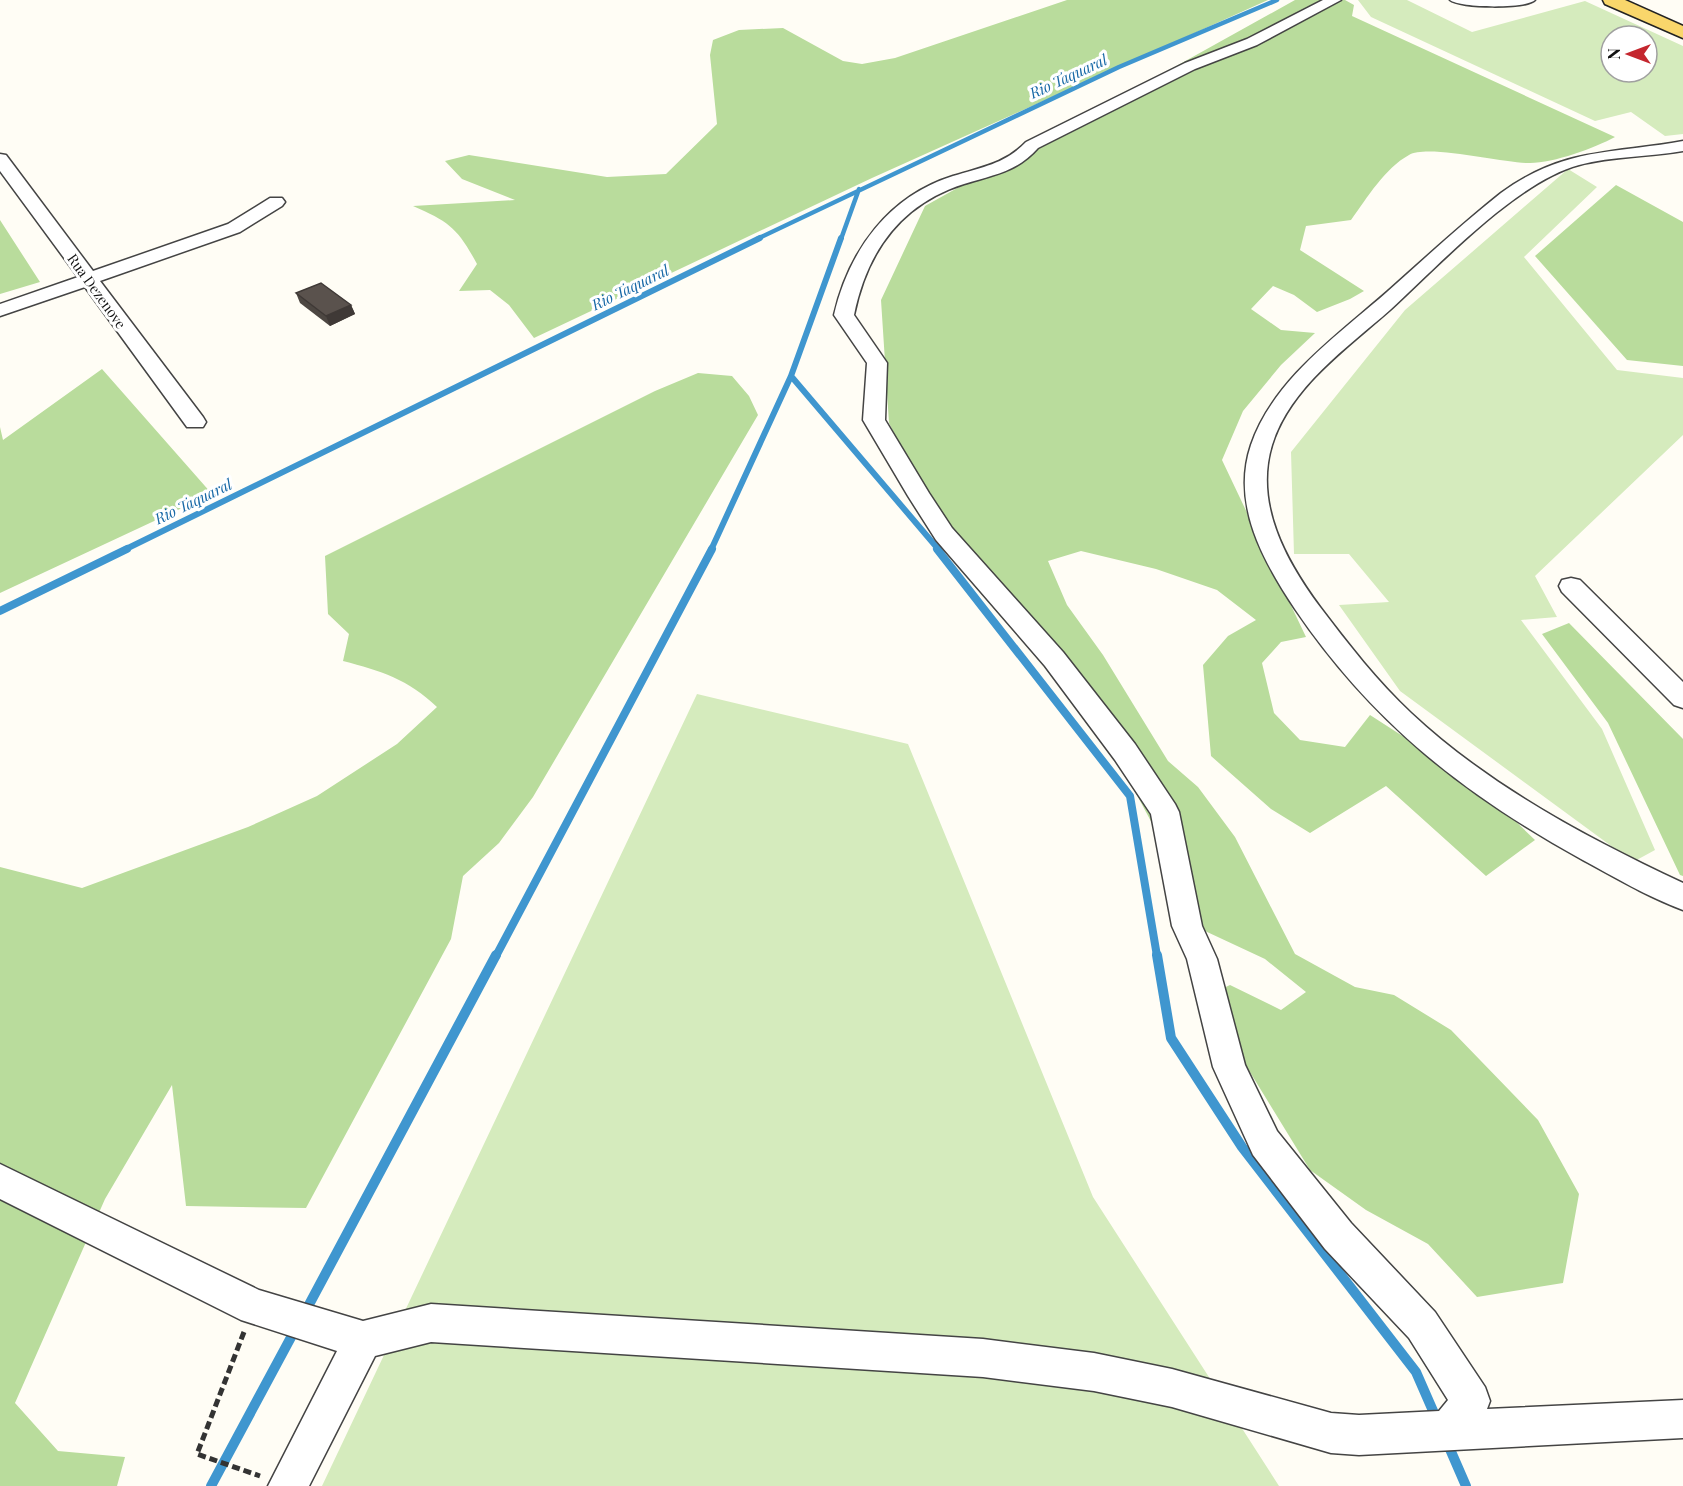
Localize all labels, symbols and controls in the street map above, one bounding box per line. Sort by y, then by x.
north arrow [1599,24,1659,84]
text: N [1603,48,1624,60]
water label: Rio Taquaral [1025,49,1111,103]
street label: Rua Dezenove [63,250,131,332]
water label: Rio Taquaral [587,259,673,315]
water label: Rio Taquaral [150,473,236,529]

